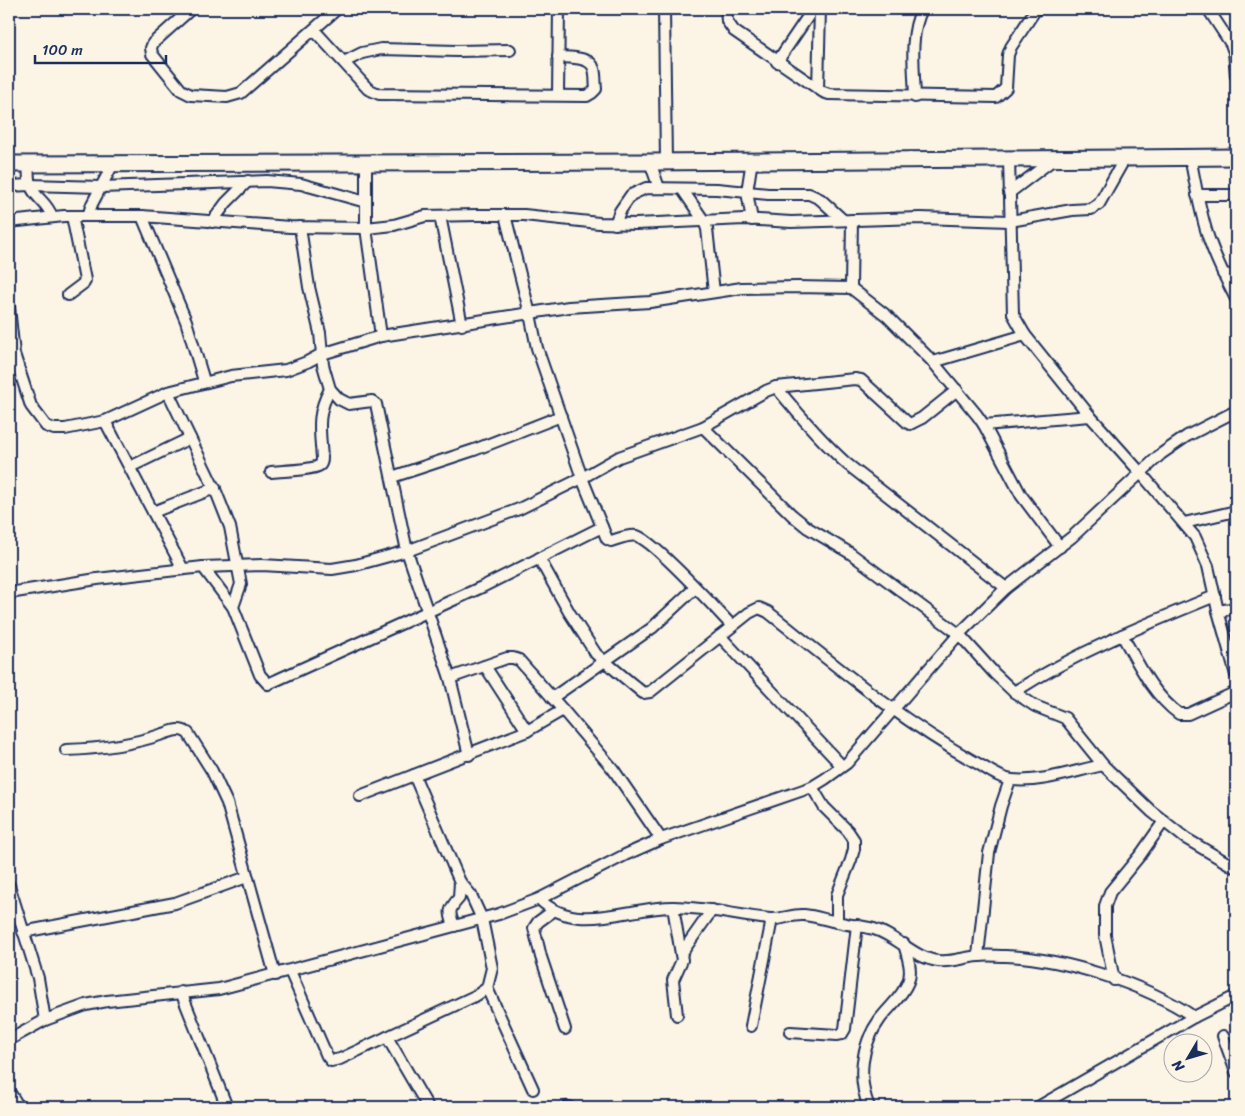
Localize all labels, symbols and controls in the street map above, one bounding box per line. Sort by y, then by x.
scale bar [35,32,166,64]
text: 100 m [42,37,83,63]
north arrow [1162,1034,1212,1084]
text: N [1165,1054,1192,1078]

